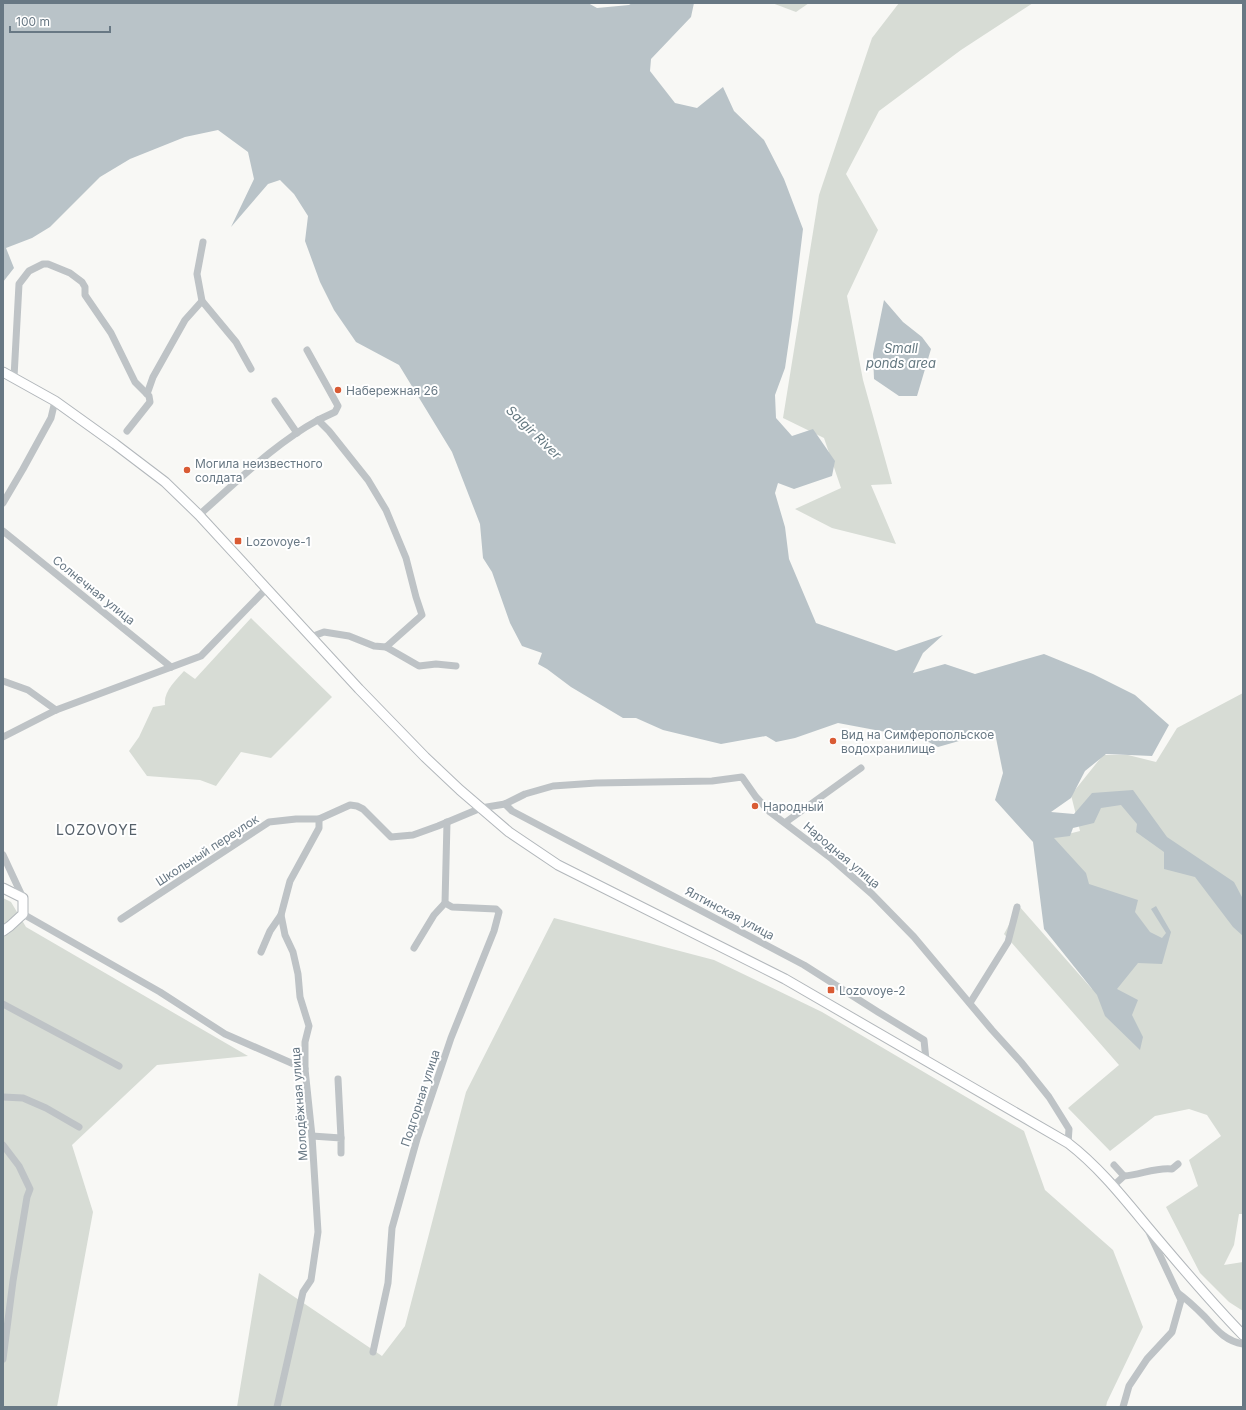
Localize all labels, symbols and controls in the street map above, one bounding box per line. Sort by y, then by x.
scale bar [10,8,110,34]
text: 100 m [16,14,50,29]
water label: Small ponds area [865,340,936,371]
place label: Набережная 26 [346,383,438,398]
marker: Набережная 26 [333,385,343,395]
water label: Salgir River [503,402,566,463]
place label: Могила неизвестного солдата [195,456,323,485]
marker: Могила неизвестного солдата [182,465,192,475]
place label: Lozovoye-1 [246,534,311,549]
marker: Lozovoye-1 [233,536,243,546]
street label: Солнечная улица [50,552,138,628]
place label: Вид на Симферопольское водохранилище [841,727,994,756]
marker: Вид на Симферопольское водохранилище [828,736,838,746]
place label: Народный [763,799,824,814]
marker: Народный [750,801,760,811]
street label: Школьный переулок [153,811,262,889]
street label: Народная улица [801,818,883,892]
district label: LOZOVOYE [56,821,138,838]
street label: Ялтинская улица [683,883,777,943]
place label: Lozovoye-2 [839,983,906,998]
marker: Lozovoye-2 [826,985,836,995]
street label: Молодёжная улица [288,1047,310,1161]
street label: Подгорная улица [397,1048,443,1148]

